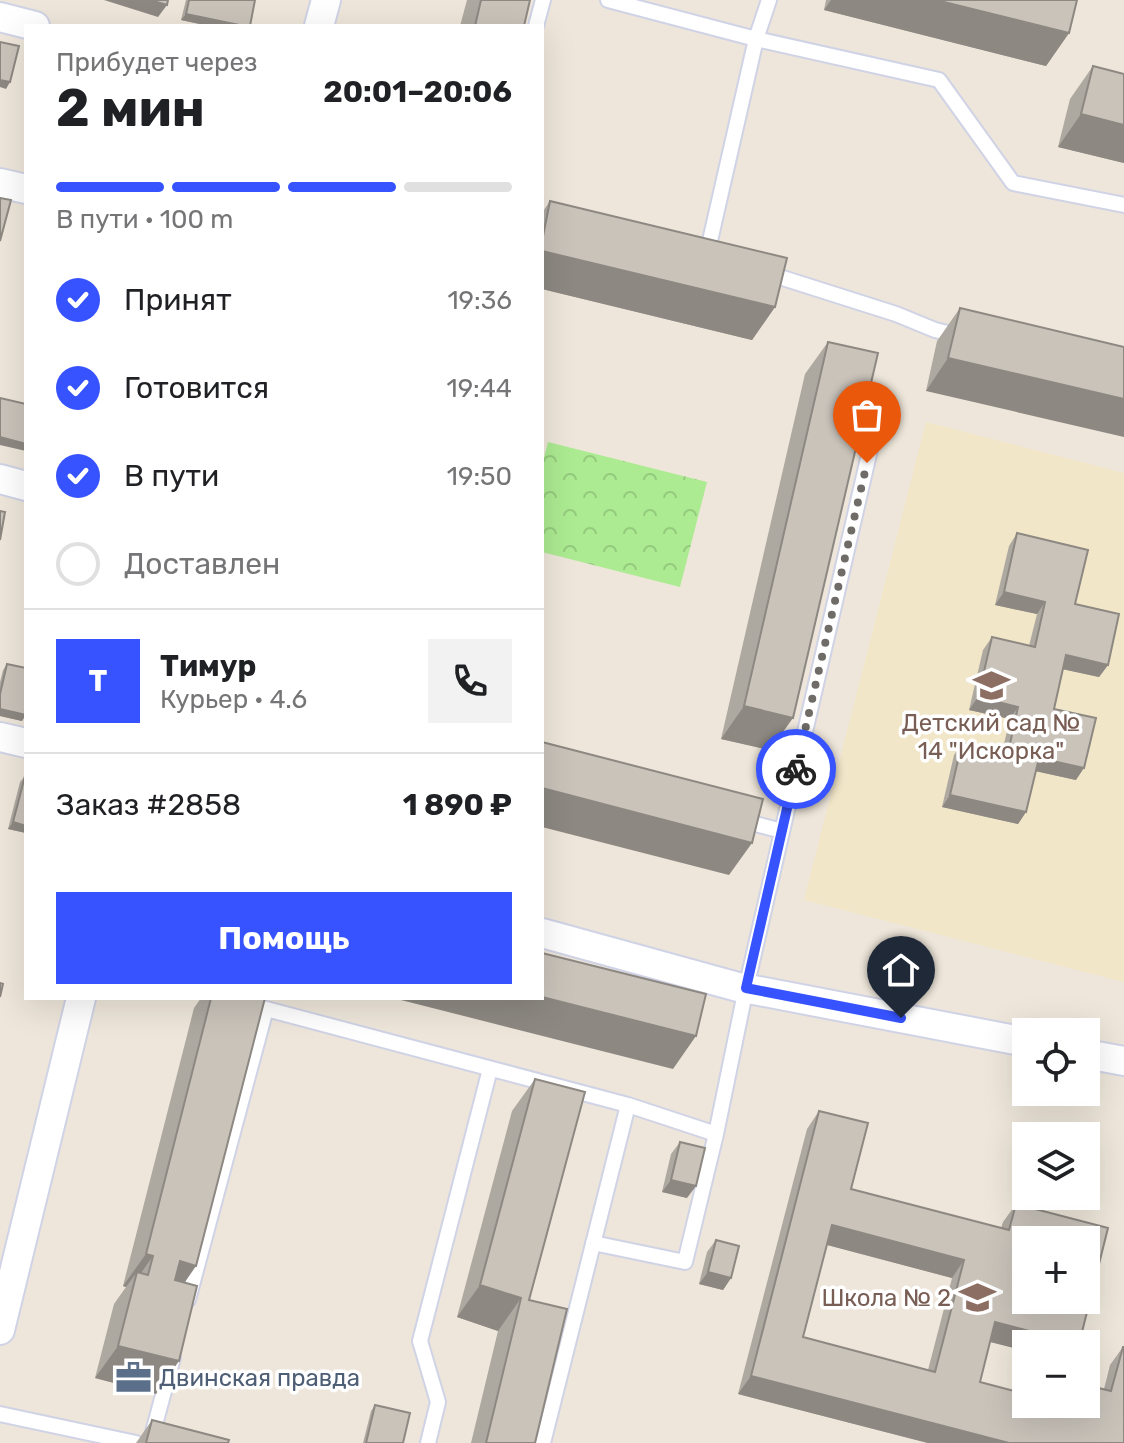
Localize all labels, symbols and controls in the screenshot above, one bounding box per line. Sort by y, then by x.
text: Прибудет через [56,47,257,78]
text: 20:01–20:06 [323,74,512,110]
text: 2 мин [56,77,205,139]
text: В пути · 100 m [56,204,233,235]
icon: check [56,278,100,322]
text: Принят [124,282,232,318]
text: 19:36 [447,285,512,316]
icon: check [56,366,100,410]
text: Готовится [124,370,269,406]
text: 19:44 [447,373,512,404]
pin [833,381,901,463]
icon: bag [845,393,889,437]
icon: check [56,454,100,498]
text: В пути [124,458,219,494]
text: 19:50 [447,461,512,492]
text: Доставлен [124,546,280,582]
button: phone [428,639,512,723]
text: Тимур [160,648,256,684]
text: Т [89,663,107,699]
school or university icon: Детский сад № 14 "Искорка" [972,667,1010,705]
text: Курьер · 4.6 [160,684,307,715]
place label: Детский сад № 14 "Искорка" [902,709,1080,765]
courier [756,729,836,809]
icon: bike [774,747,818,791]
text: Заказ #2858 [56,787,241,823]
text: 1 890 ₽ [403,787,512,823]
button: Помощь [56,892,512,984]
pin [867,936,935,1018]
icon: home [879,948,923,992]
map controls [1012,1018,1100,1418]
button: locate [1012,1018,1100,1106]
button: layers [1012,1122,1100,1210]
button: + [1012,1226,1100,1314]
school or university icon: Школа № 2 [958,1279,996,1317]
place label: Школа № 2 [821,1284,951,1312]
button: − [1012,1330,1100,1418]
office icon: Двинская правда [114,1359,152,1397]
place label: Двинская правда [159,1364,360,1392]

